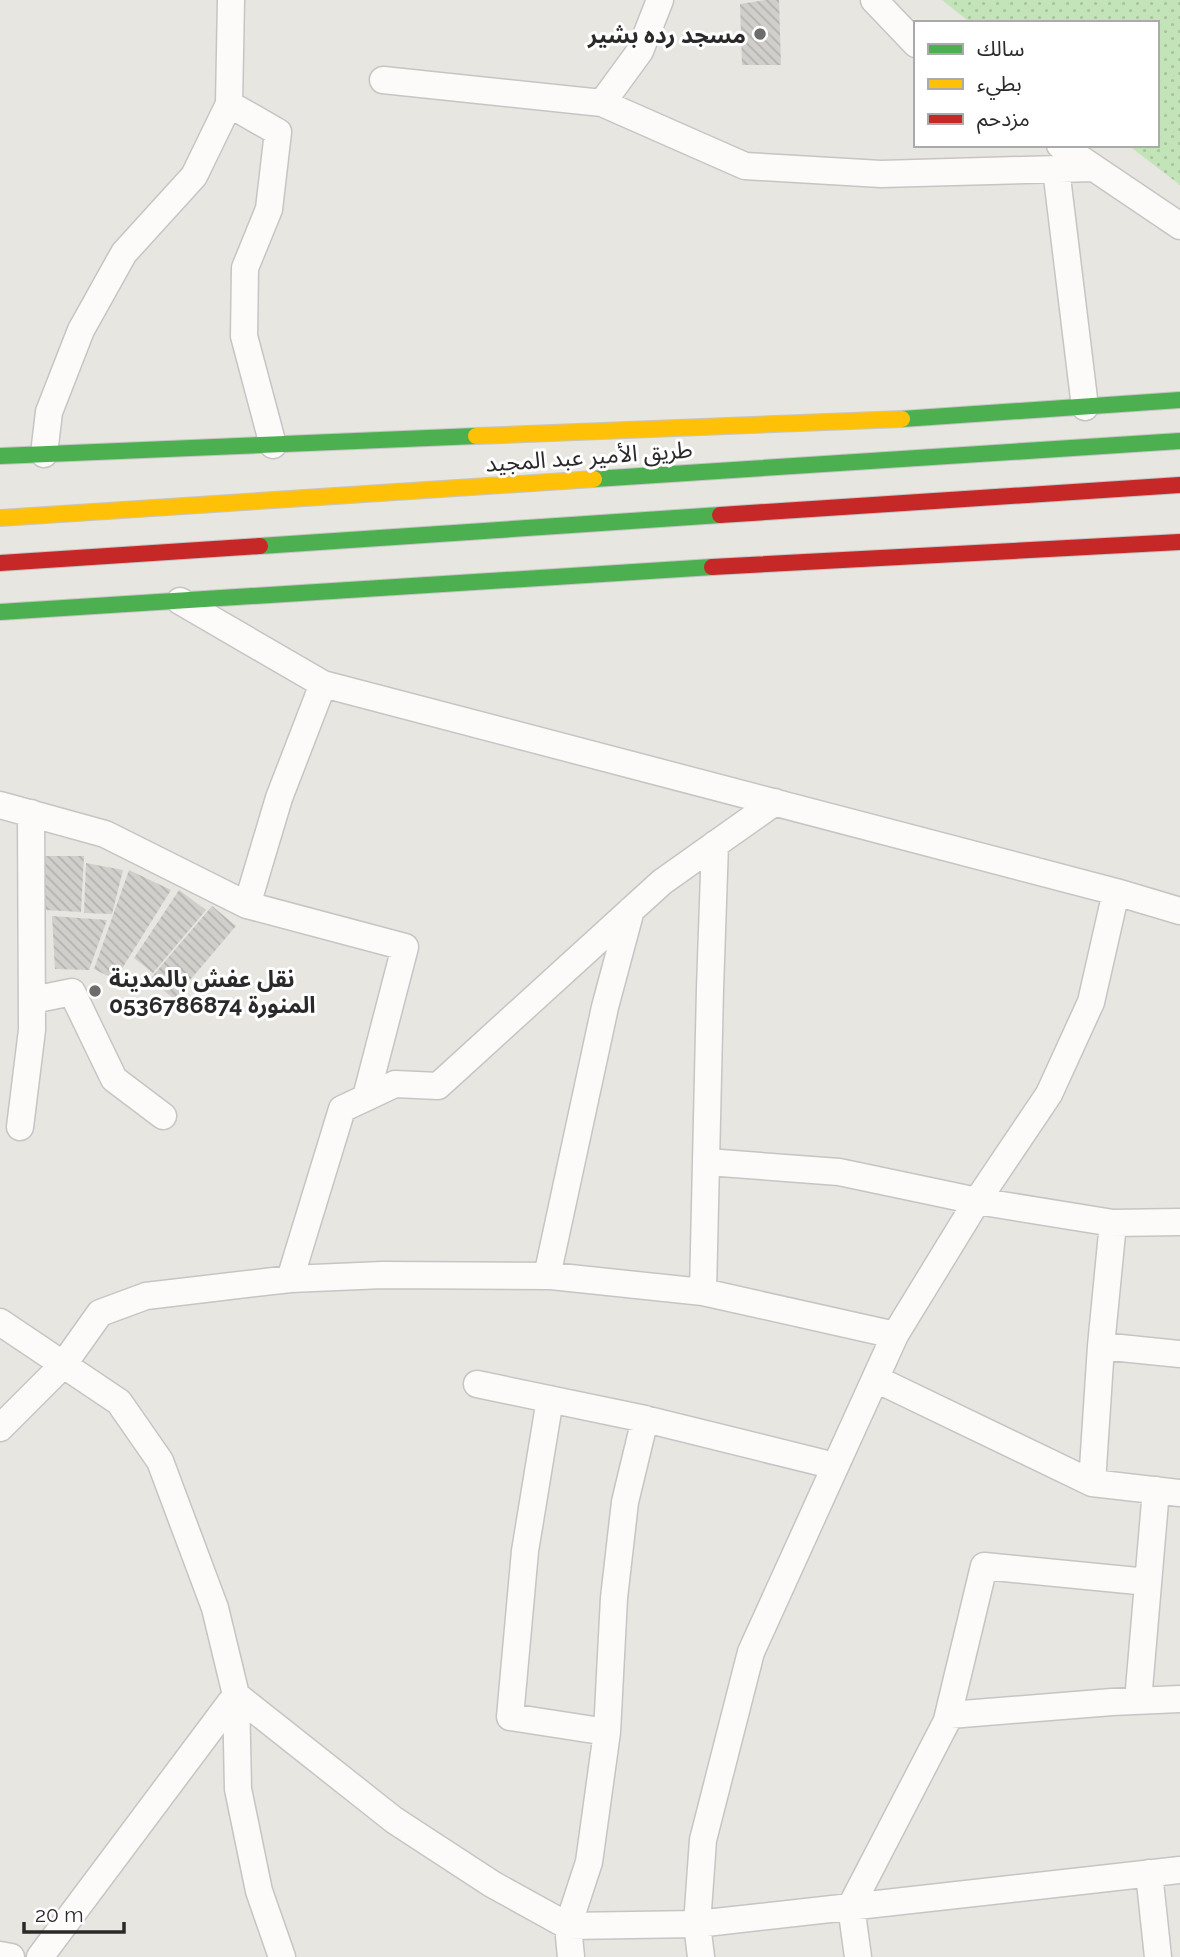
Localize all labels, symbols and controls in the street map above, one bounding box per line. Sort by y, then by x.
place label: مسجد رده بشير [587,21,746,49]
legend [914,21,1159,147]
marker: مسجد رده بشير [752,26,768,42]
text: سالك [977,36,1024,61]
text: بطيء [977,71,1022,100]
text: مزدحم [977,106,1030,134]
street label: طريق الأمير عبد المجيد [485,435,694,478]
place label: نقل عفش بالمدينة المنورة 0536786874 [109,965,316,1019]
marker: نقل عفش بالمدينة المنورة 0536786874 [87,983,103,999]
scale bar [24,1890,124,1934]
text: 20 m [35,1902,83,1927]

